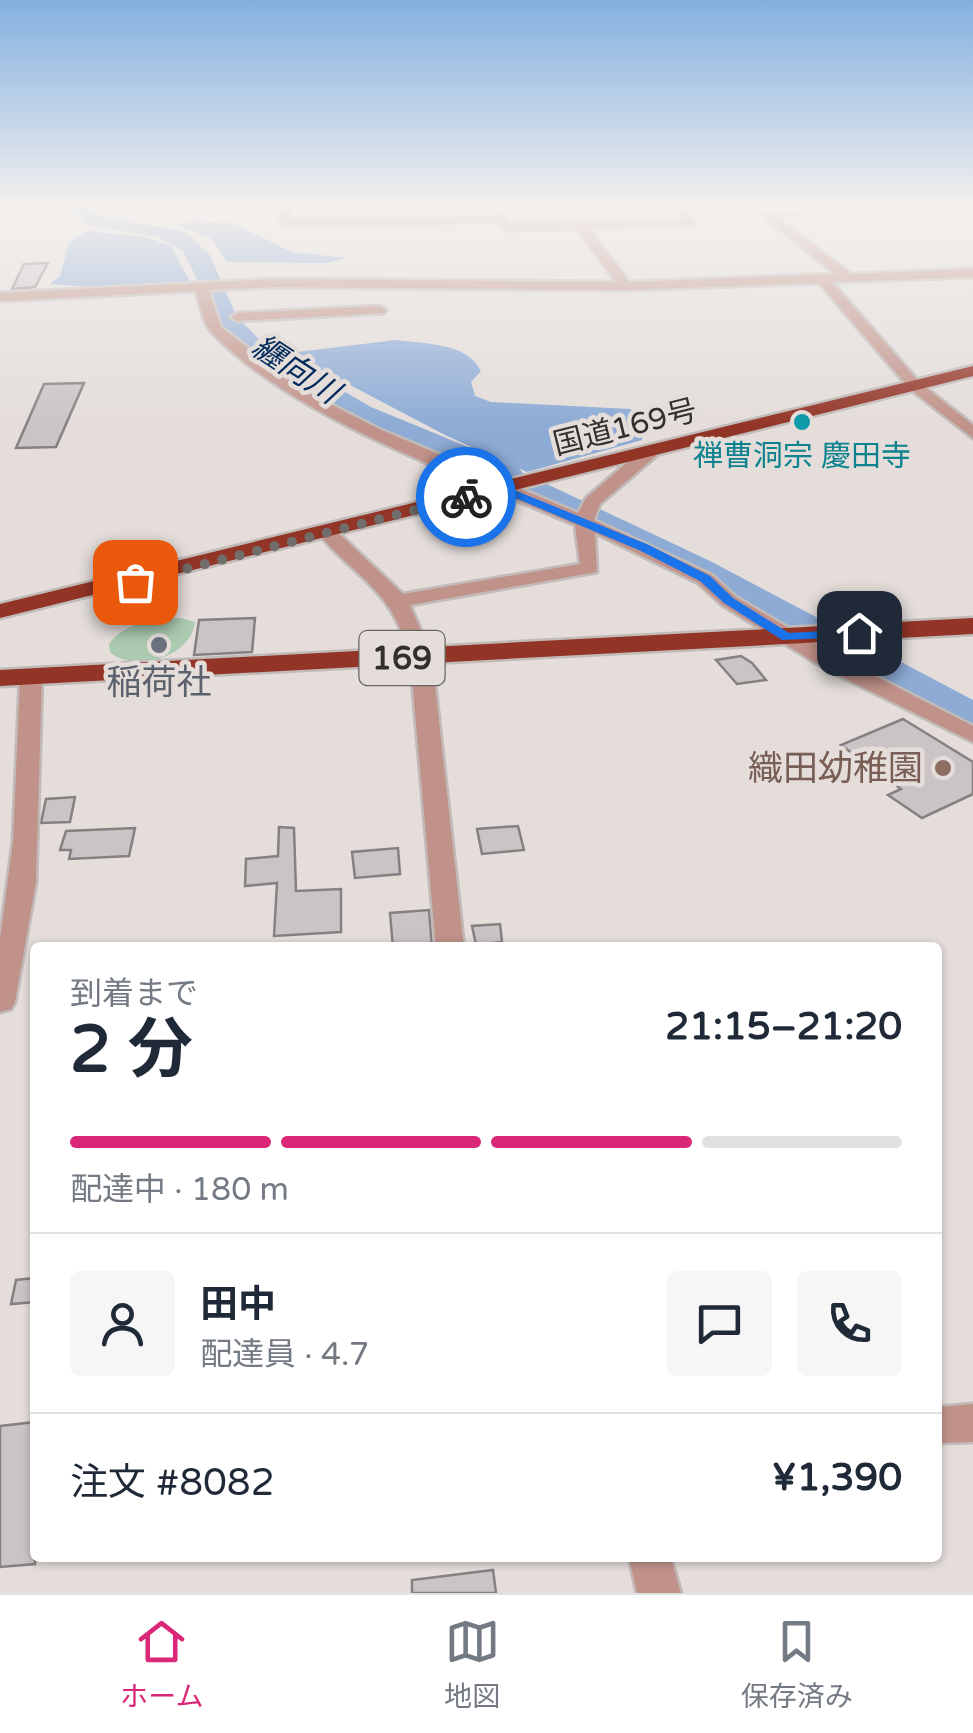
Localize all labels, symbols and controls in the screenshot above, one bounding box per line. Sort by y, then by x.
water label: 纒向川 [245,328,349,414]
street label: 国道169号 [550,392,701,463]
marker: 禅曹洞宗 慶田寺 [791,411,813,433]
place label: 禅曹洞宗 慶田寺 [693,438,911,475]
courier [416,447,516,547]
icon: bike [439,470,494,525]
pin [93,540,178,625]
icon: bag [108,555,163,610]
pin [817,591,902,676]
icon: home [832,606,887,661]
road number: 169 [360,631,444,685]
marker: 稲荷社 [148,634,170,656]
place label: 稲荷社 [106,662,212,704]
place label: 織田幼稚園 [748,748,923,790]
marker: 織田幼稚園 [932,757,954,779]
text: 到着まで [70,975,198,1013]
text: 21:15–21:20 [665,1004,902,1050]
text: 2 分 [70,1011,193,1090]
text: 配達中 · 180 m [70,1171,289,1209]
button: person [70,1271,175,1376]
button: chat [667,1271,772,1376]
button: phone [797,1271,902,1376]
text: 田中 [200,1282,276,1328]
text: 配達員 · 4.7 [200,1336,369,1374]
text: ¥1,390 [772,1455,902,1501]
text: 注文 #8082 [70,1460,275,1506]
tab: ホーム [120,1614,203,1714]
tab: 地図 [444,1614,500,1714]
tab: 保存済み [741,1614,853,1714]

